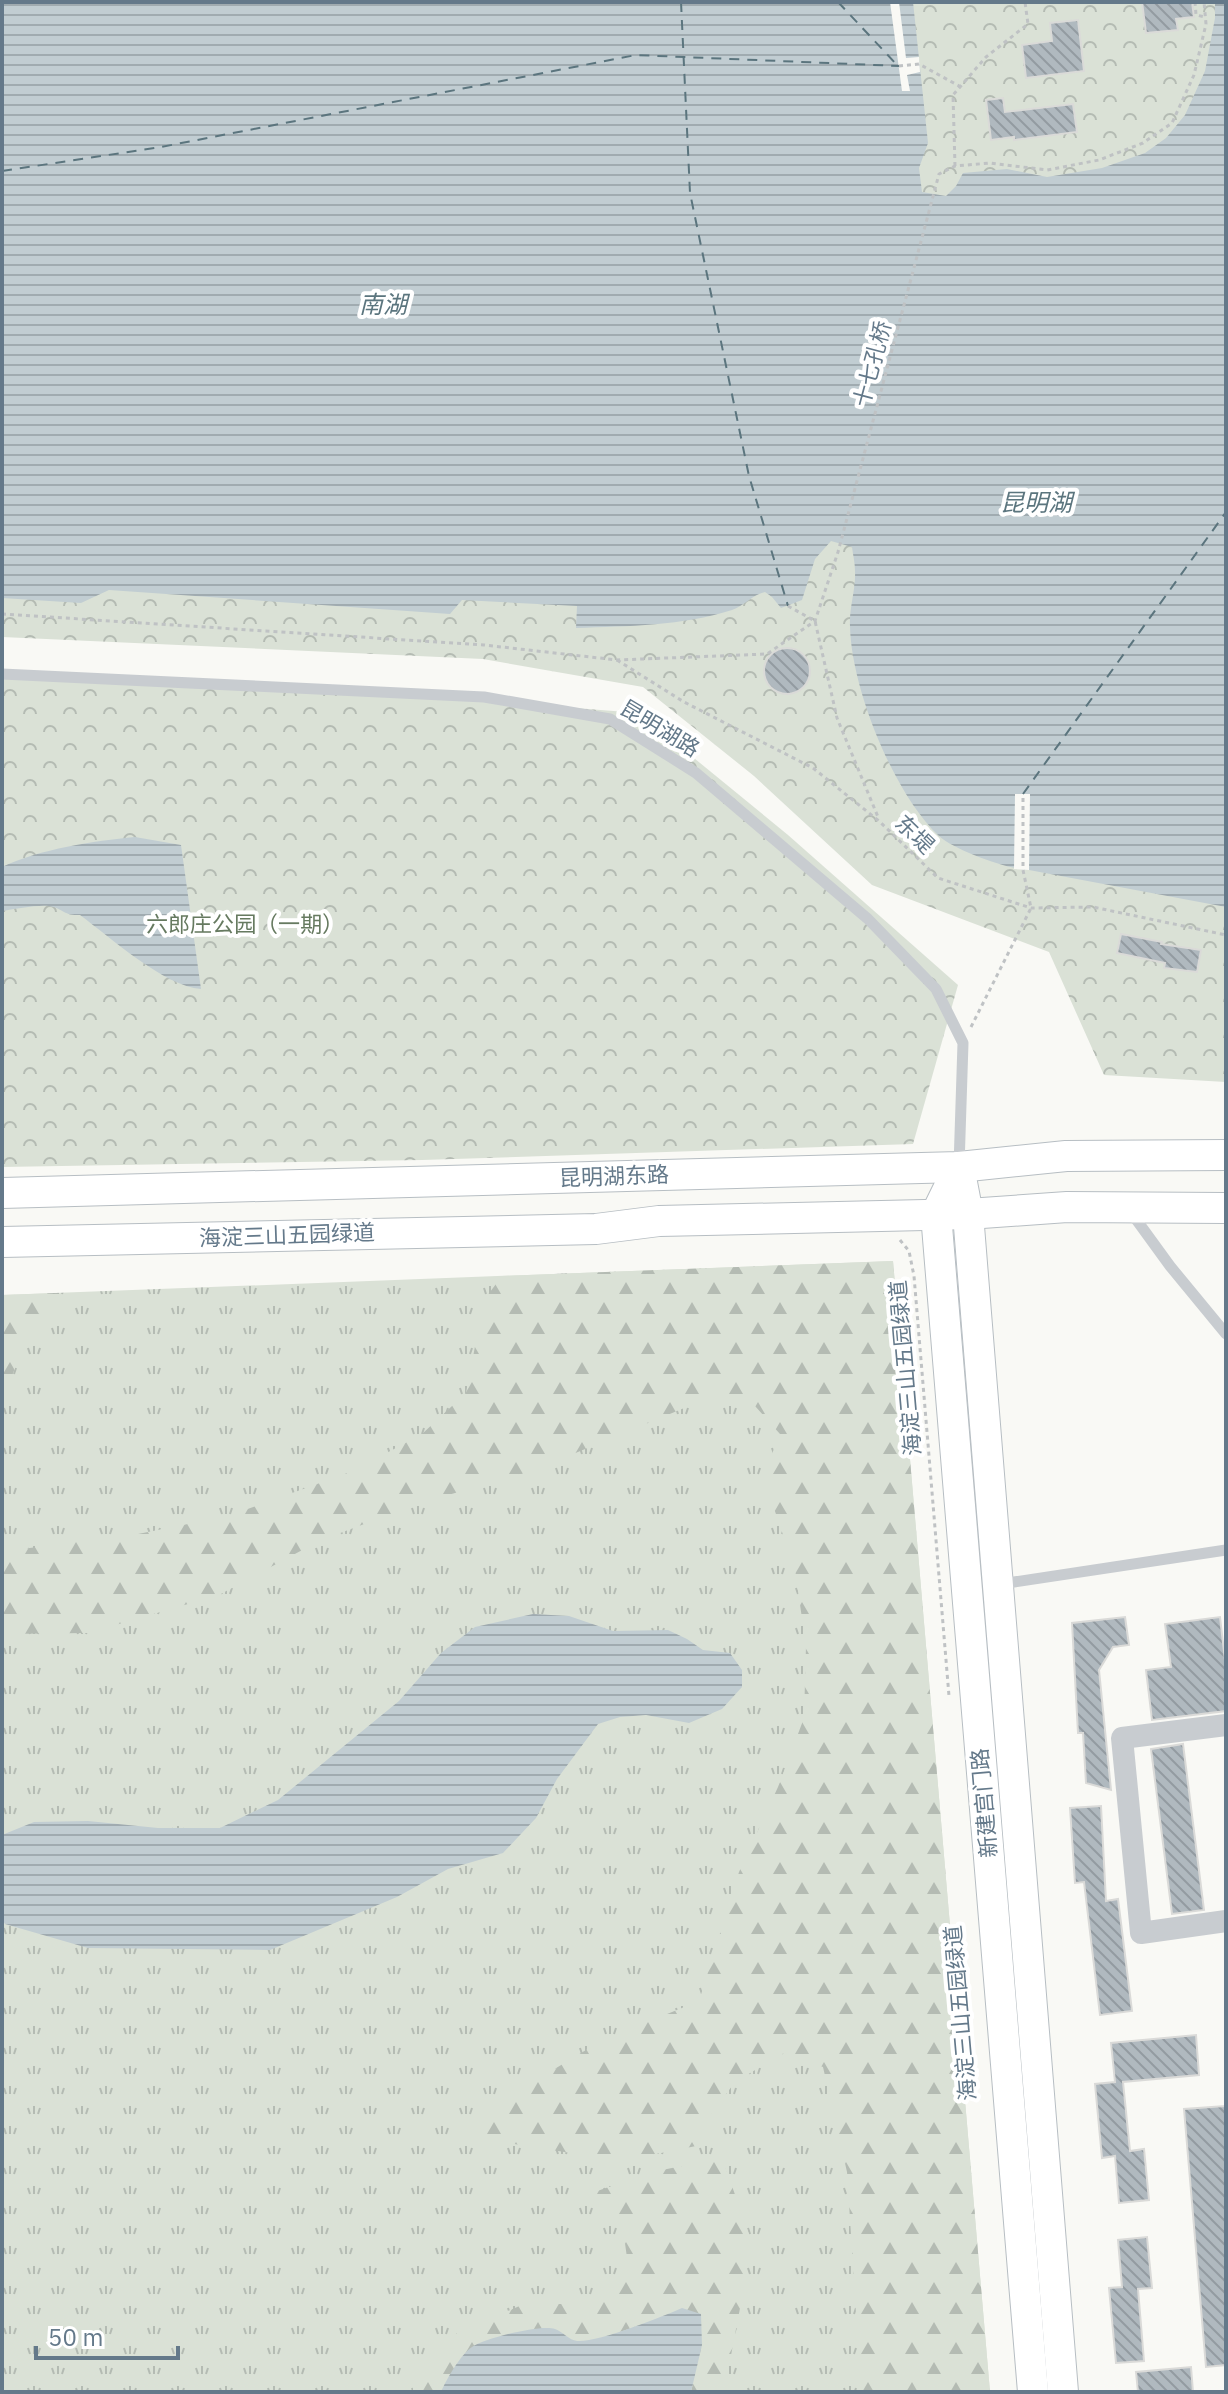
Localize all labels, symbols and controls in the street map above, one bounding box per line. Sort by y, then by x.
water label: 南湖 [359,288,411,320]
street label: 十七孔桥 [846,318,897,410]
water label: 昆明湖 [1000,486,1076,518]
street label: 昆明湖路 [615,692,705,763]
street label: 东堤 [889,808,941,859]
park label: 六郎庄公园（一期） [146,909,344,938]
street label: 昆明湖东路 [559,1159,669,1192]
street label: 海淀三山五园绿道 [199,1217,375,1252]
street label: 海淀三山五园绿道 [882,1279,927,1457]
street label: 新建宫门路 [964,1747,1003,1859]
street label: 海淀三山五园绿道 [937,1924,982,2102]
scale bar [36,2310,178,2360]
text: 50 m [48,2321,103,2353]

